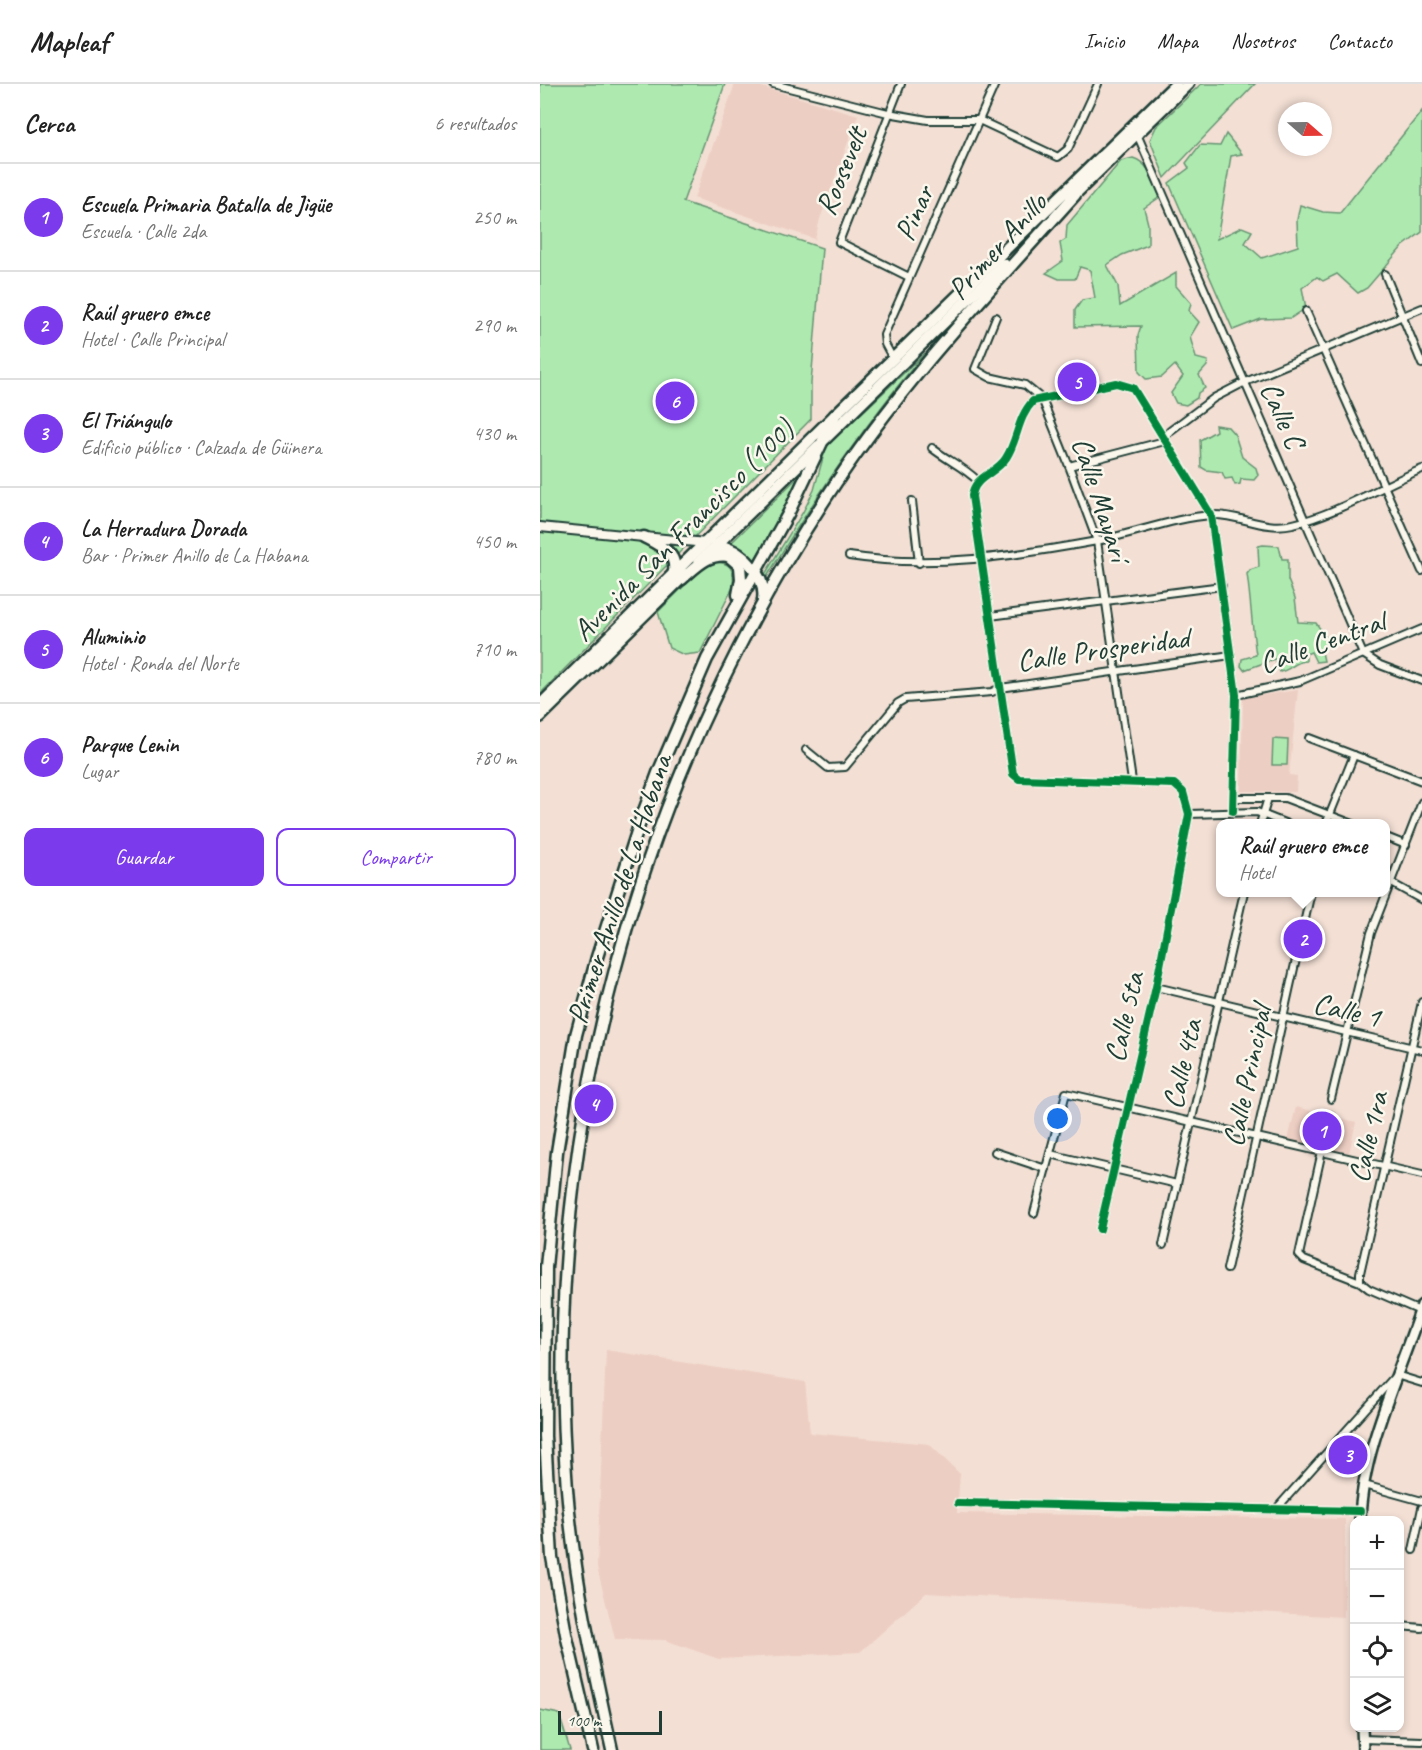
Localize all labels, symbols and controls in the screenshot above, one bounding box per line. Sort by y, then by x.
text: Mapleaf [30,24,108,59]
text: Inicio [1084,28,1124,54]
text: Mapa [1157,28,1198,54]
text: Nosotros [1231,28,1295,54]
text: Contacto [1328,28,1392,54]
north arrow [1278,102,1332,156]
text: Cerca [24,107,74,140]
text: 6 resultados [434,111,516,136]
street label: Roosevelt [806,119,877,221]
street label: Pinar [885,178,944,246]
street label: Primer Anillo [939,183,1056,307]
text: Escuela Primaria Batalla de Jigüe [81,191,331,219]
text: 1 [39,205,48,230]
text: 250 m [473,205,516,230]
text: Escuela · Calle 2da [81,219,206,244]
text: Raúl gruero emce [81,299,209,327]
text: 2 [39,313,48,338]
text: 290 m [473,313,516,338]
text: Hotel · Calle Principal [81,327,224,352]
pin: 5 [1058,360,1096,404]
street label: Calle C [1252,376,1316,457]
pin: 6 [656,378,694,424]
text: El Triángulo [81,407,171,435]
street label: Avenida San Francisco (100) [564,409,804,649]
text: 3 [39,421,48,446]
text: 430 m [473,421,516,446]
street label: Calle Mayarí [1063,432,1141,572]
text: Edificio público · Calzada de Güinera [81,435,322,460]
text: La Herradura Dorada [81,515,246,543]
text: 4 [39,529,48,554]
text: 450 m [473,529,516,554]
text: Bar · Primer Anillo de La Habana [81,543,308,568]
street label: Calle Central [1254,600,1395,682]
street label: Calle Prosperidad [1015,618,1196,680]
text: Aluminio [81,623,144,651]
text: 5 [39,637,48,662]
text: 710 m [473,637,516,662]
text: Hotel · Ronda del Norte [81,651,239,676]
text: Parque Lenin [81,731,178,759]
text: 6 [39,745,48,770]
text: 780 m [473,745,516,770]
street label: Primer Anillo de La Habana [558,747,681,1028]
text: Lugar [81,759,118,784]
popup [1216,819,1390,897]
button: Guardar [24,828,264,886]
button: Compartir [276,828,516,886]
text: Raúl gruero emce [1239,832,1367,860]
text: Hotel [1239,860,1274,885]
pin: 2 [1284,916,1323,962]
street label: Calle 5ta [1095,967,1153,1066]
street label: Calle 1 [1310,984,1386,1036]
street label: Calle Principal [1214,997,1281,1150]
street label: Calle 4ta [1153,1014,1211,1113]
pin: 4 [574,1082,614,1126]
street label: Calle 1ra [1339,1086,1397,1186]
your location [1043,1104,1072,1133]
pin: 1 [1302,1108,1342,1154]
pin: 3 [1328,1432,1368,1478]
map controls [1350,1516,1404,1732]
button: + [1350,1516,1404,1570]
button: − [1350,1570,1404,1624]
button: locate [1350,1624,1404,1678]
button: layers [1350,1678,1404,1732]
scale bar [558,1708,662,1736]
text: 100 m [567,1711,601,1731]

